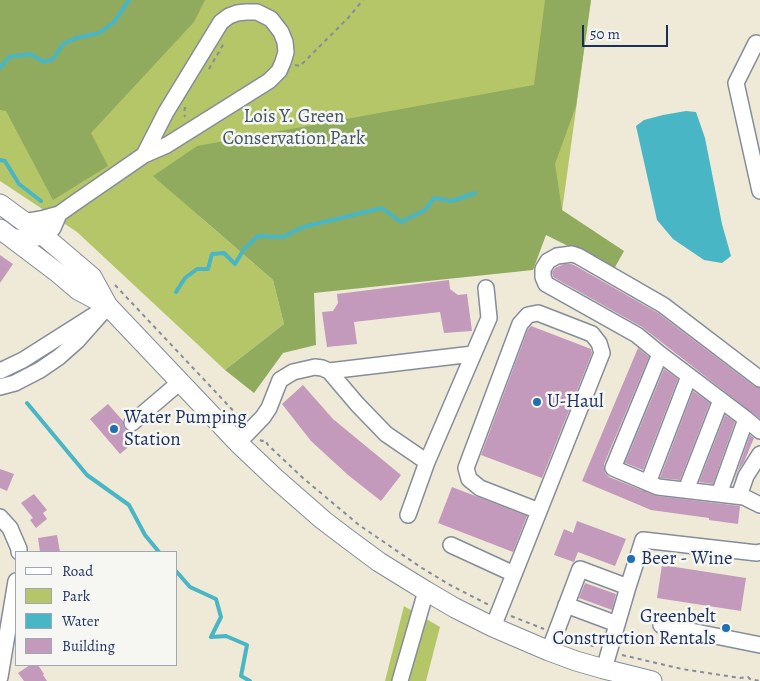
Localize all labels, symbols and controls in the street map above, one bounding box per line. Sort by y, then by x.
scale bar [585,15,671,47]
text: 50 m [590,24,620,44]
park label: Lois Y. Green Conservation Park [222,106,366,150]
place label: U-Haul [547,391,604,413]
marker: U-Haul [531,396,543,408]
place label: Water Pumping Station [124,407,247,451]
marker: Water Pumping Station [108,423,120,435]
place label: Beer - Wine [641,548,732,570]
legend [15,551,178,666]
marker: Beer - Wine [625,553,637,565]
text: Road [62,561,93,581]
text: Park [62,586,90,606]
place label: Greenbelt Construction Rentals [552,606,716,650]
text: Water [62,611,99,631]
marker: Greenbelt Construction Rentals [720,622,732,634]
text: Building [62,636,115,656]

